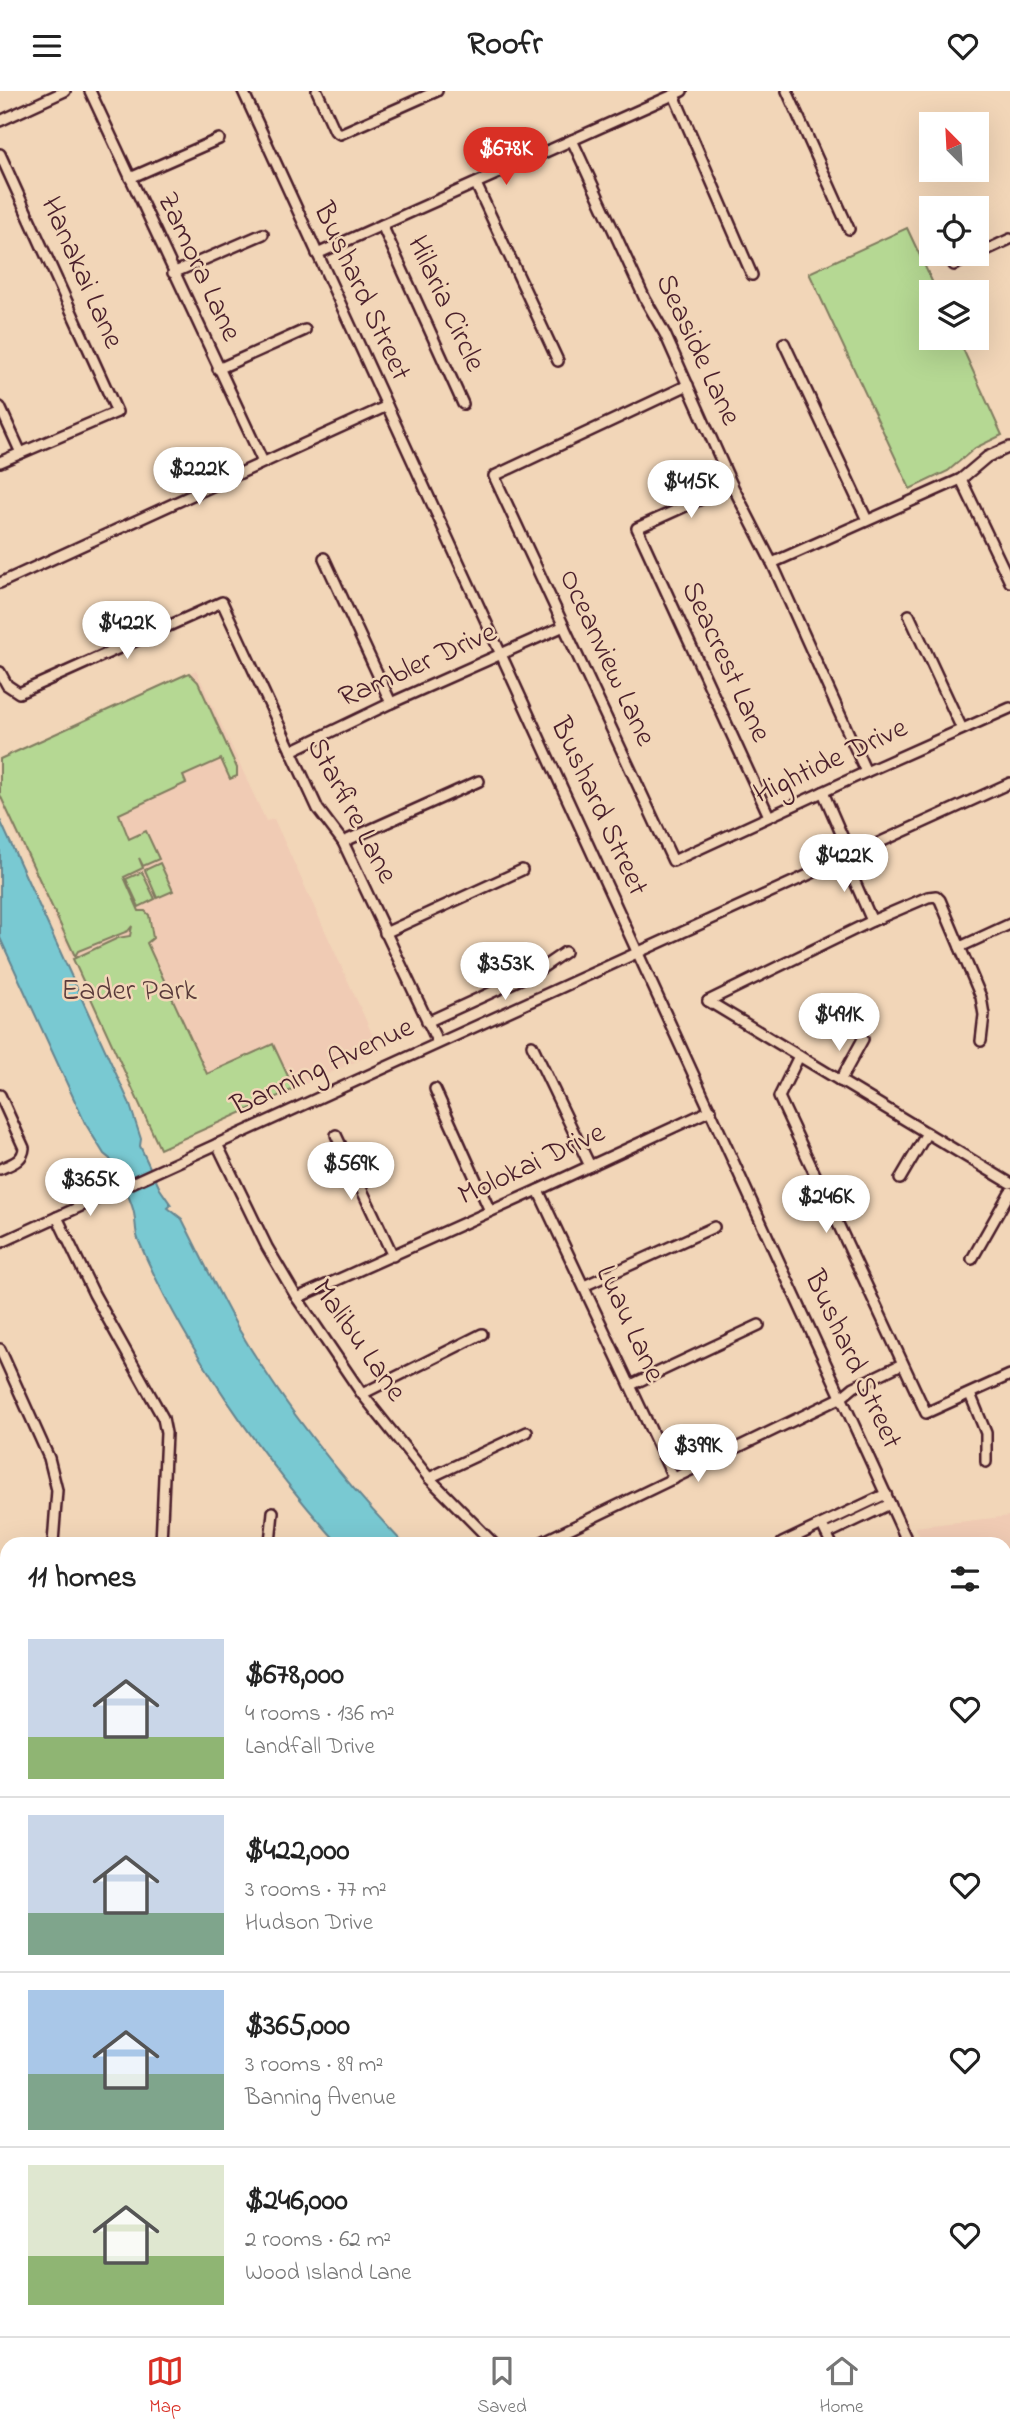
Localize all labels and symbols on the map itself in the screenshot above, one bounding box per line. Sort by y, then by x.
north arrow [919,112,989,182]
pin: $678K [457,127,555,187]
street label: Zamora Lane [144,185,252,350]
street label: Hanakai Lane [28,190,134,357]
street label: Bushard Street [300,195,422,388]
street label: Hilaria Circle [394,229,496,380]
street label: Seaside Lane [643,267,752,434]
pin: $222K [150,447,248,507]
pin: $415K [642,461,740,520]
street label: Oceanview Lane [546,562,666,754]
street label: Seacrest Lane [668,574,782,750]
pin: $422K [78,601,176,661]
street label: Rambler Drive [332,611,505,720]
street label: Hightide Drive [747,707,916,817]
street label: Bushard Street [537,710,659,903]
street label: Starfire Lane [294,730,408,892]
pin: $422K [795,835,893,894]
pin: $353K [456,943,554,1002]
park label: Eader Park [61,970,198,1014]
pin: $491K [790,993,888,1053]
street label: Banning Avenue [224,1006,422,1130]
street label: Molokai Drive [451,1112,613,1218]
pin: $569K [302,1143,400,1202]
pin: $365K [41,1159,139,1218]
pin: $246K [777,1175,875,1235]
street label: Luau Lane [583,1258,675,1390]
street label: Bushard Street [791,1263,913,1456]
street label: Malibu Lane [300,1271,417,1412]
pin: $399K [649,1425,747,1484]

